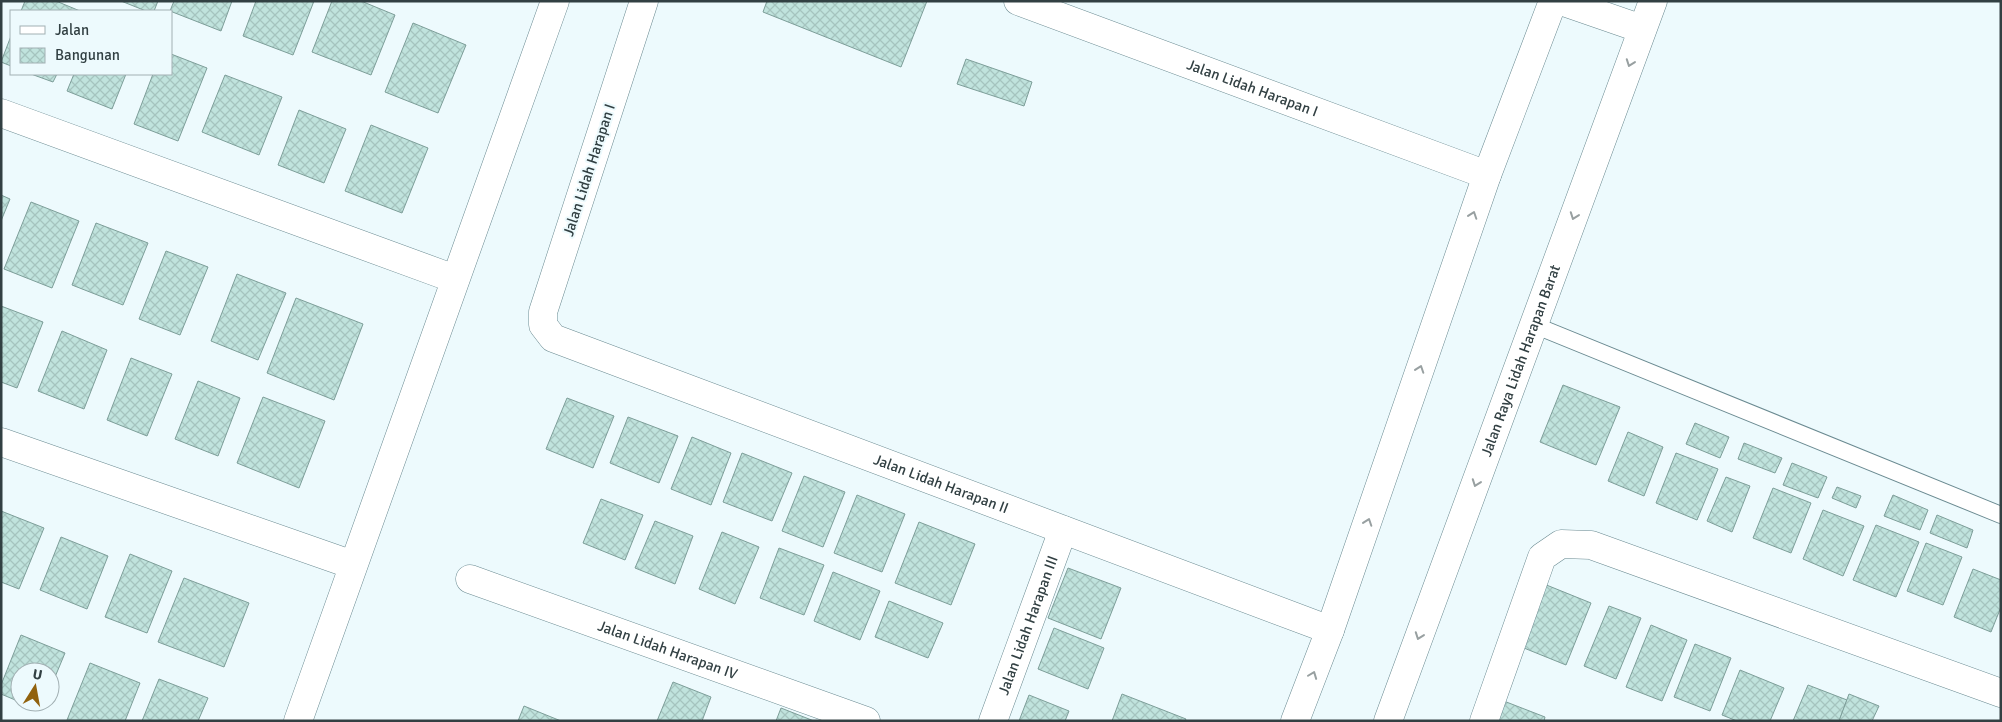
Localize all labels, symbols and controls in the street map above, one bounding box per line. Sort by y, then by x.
legend [10,10,172,75]
text: Jalan [55,21,89,39]
text: Bangunan [55,46,120,64]
street label: Jalan Lidah Harapan I [1184,55,1320,120]
one-way arrow [1626,58,1636,67]
street label: Jalan Lidah Harapan I [559,101,619,239]
one-way arrow [1467,211,1477,220]
one-way arrow [1570,211,1580,220]
street label: Jalan Raya Lidah Harapan Barat [1477,262,1564,459]
one-way arrow [1415,365,1425,373]
street label: Jalan Lidah Harapan II [871,450,1011,517]
one-way arrow [1472,479,1482,487]
one-way arrow [1362,519,1372,527]
street label: Jalan Lidah Harapan III [994,553,1062,697]
street label: Jalan Lidah Harapan IV [595,617,740,683]
one-way arrow [1415,631,1425,640]
north arrow [10,662,60,712]
text: U [31,665,44,684]
one-way arrow [1307,671,1317,680]

